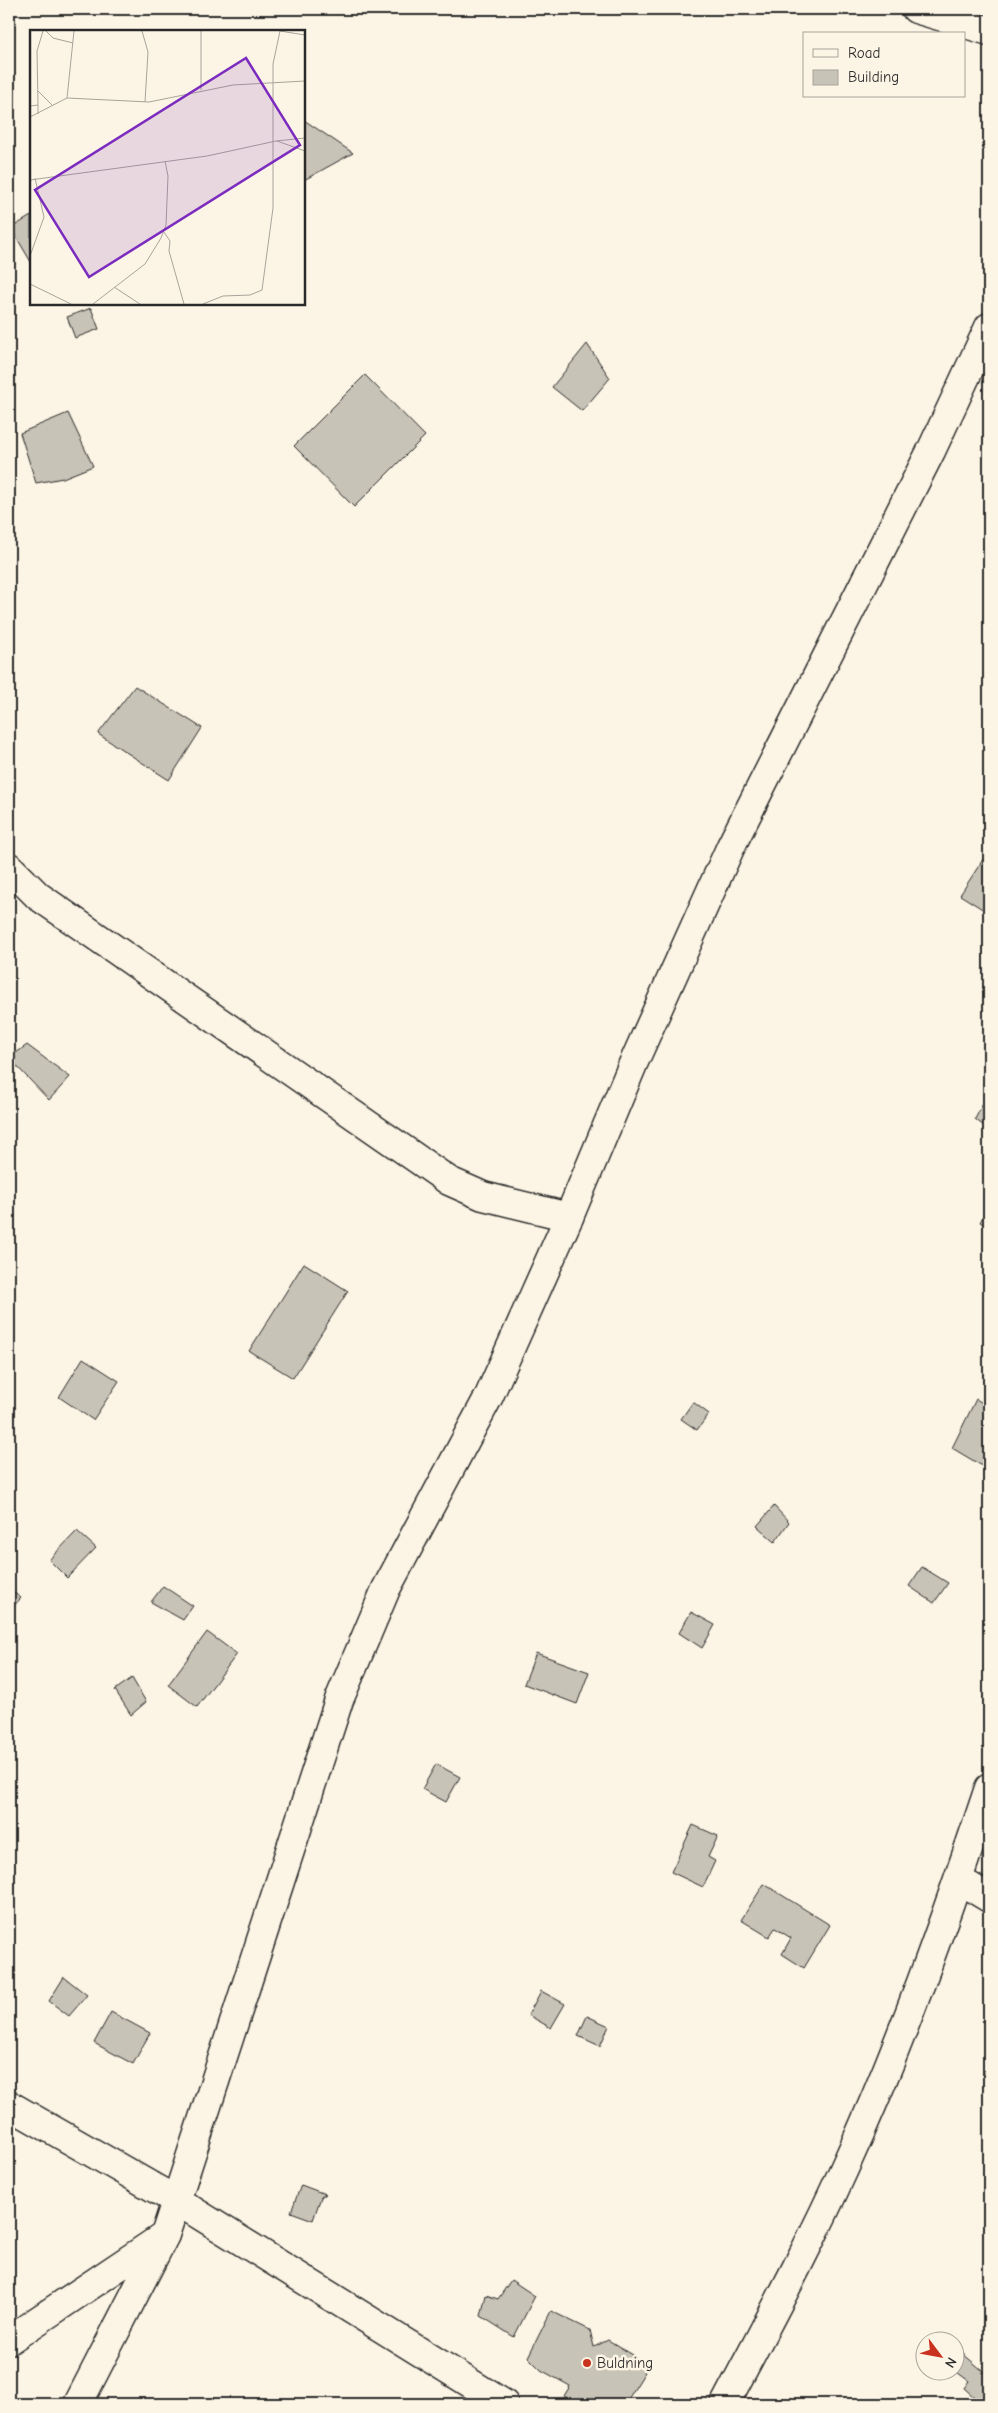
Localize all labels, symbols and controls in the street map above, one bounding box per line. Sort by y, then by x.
inset map [30,30,305,305]
legend [803,32,966,98]
text: Road [848,44,880,62]
text: Building [848,68,899,86]
north arrow [916,2330,966,2380]
place label: Buldning [597,2354,653,2372]
text: N [941,2354,960,2371]
marker: Buldning [581,2357,593,2369]

